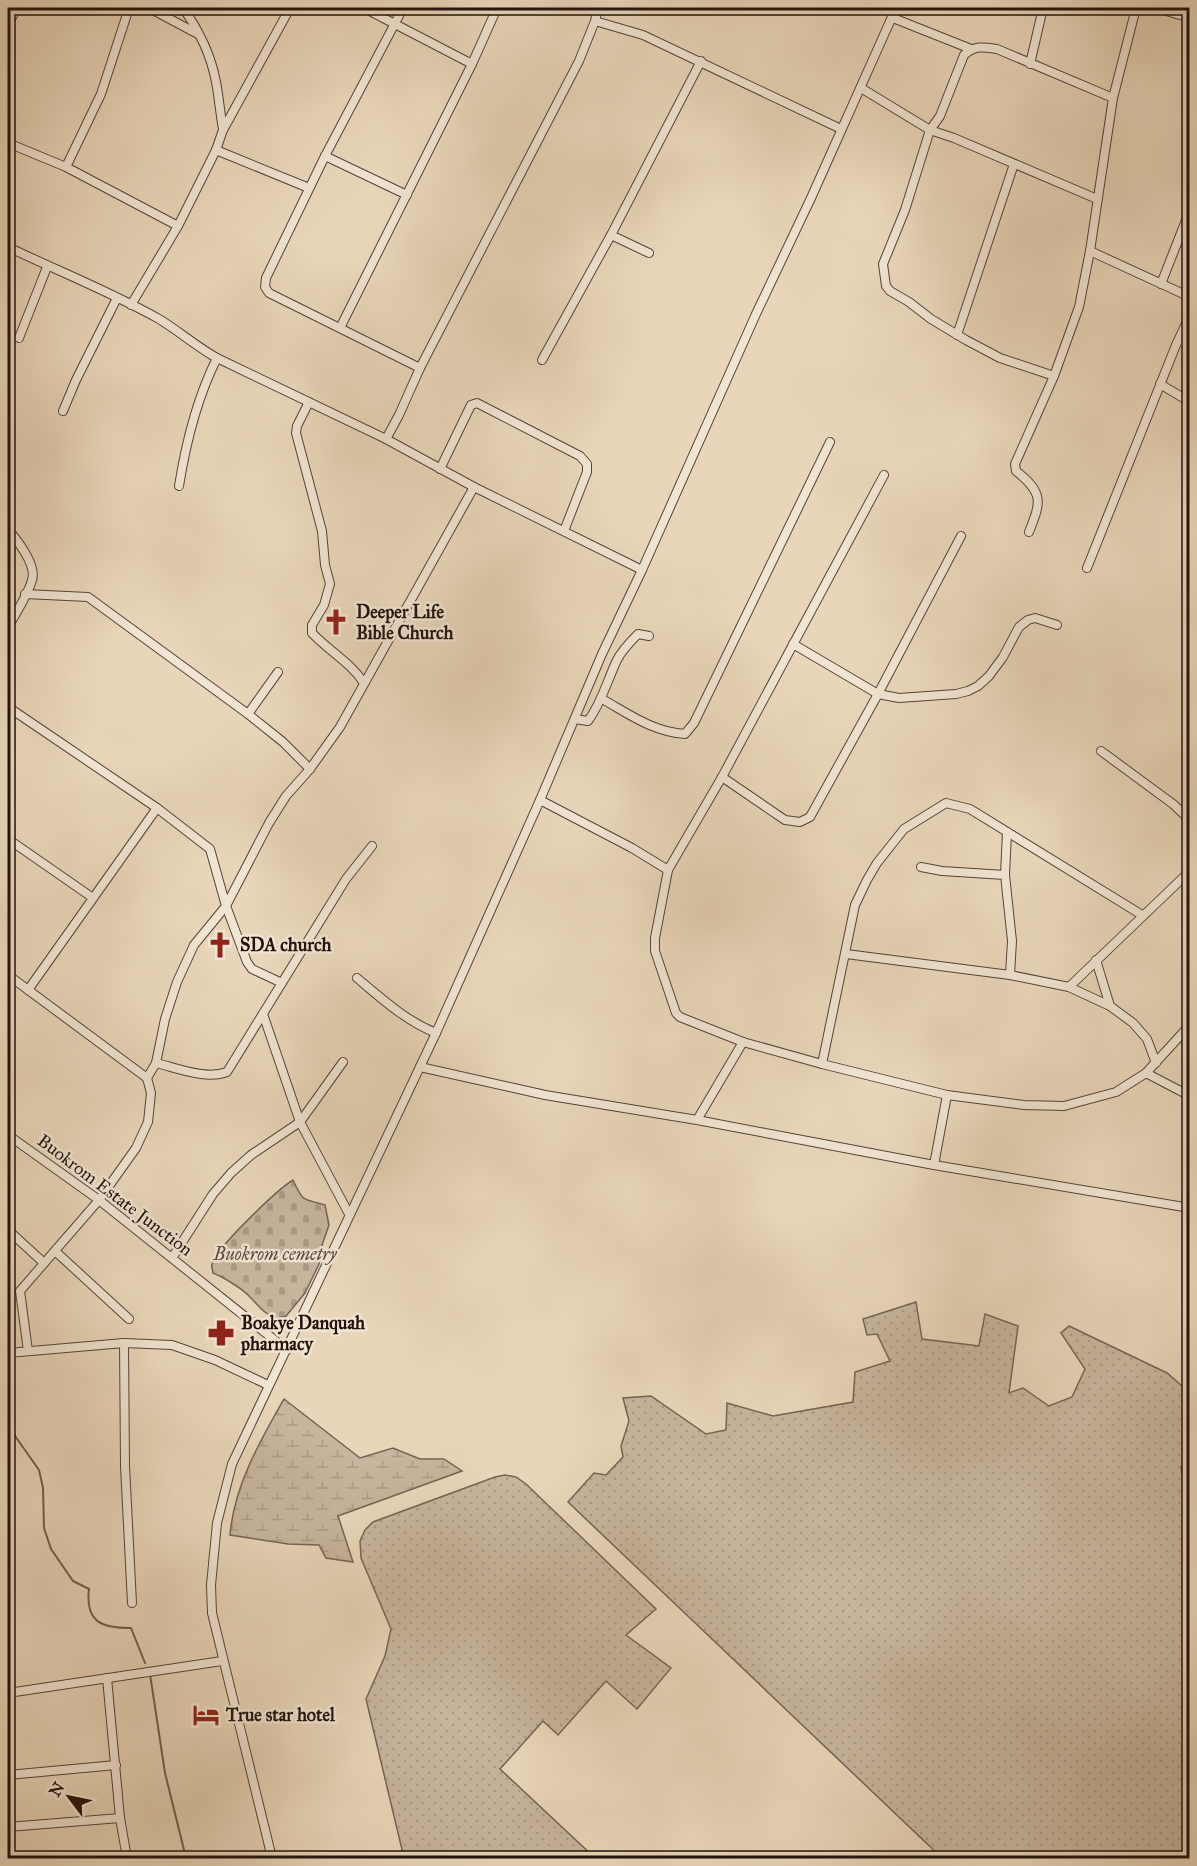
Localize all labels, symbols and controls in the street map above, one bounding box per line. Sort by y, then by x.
place label: Deeper Life Bible Church [356,601,455,644]
church icon: Deeper Life Bible Church [321,607,351,637]
church icon: SDA church [205,930,235,960]
place label: SDA church [240,934,333,956]
street label: Buokrom Estate Junction [32,1129,197,1262]
park label: Buokrom cemetry [212,1243,338,1265]
place label: Boakye Danquah pharmacy [240,1312,366,1356]
pharmacy icon: Boakye Danquah pharmacy [206,1318,236,1348]
hotel icon: True star hotel [191,1700,221,1730]
place label: True star hotel [225,1704,336,1726]
north arrow [39,1767,99,1827]
text: N [45,1778,69,1800]

